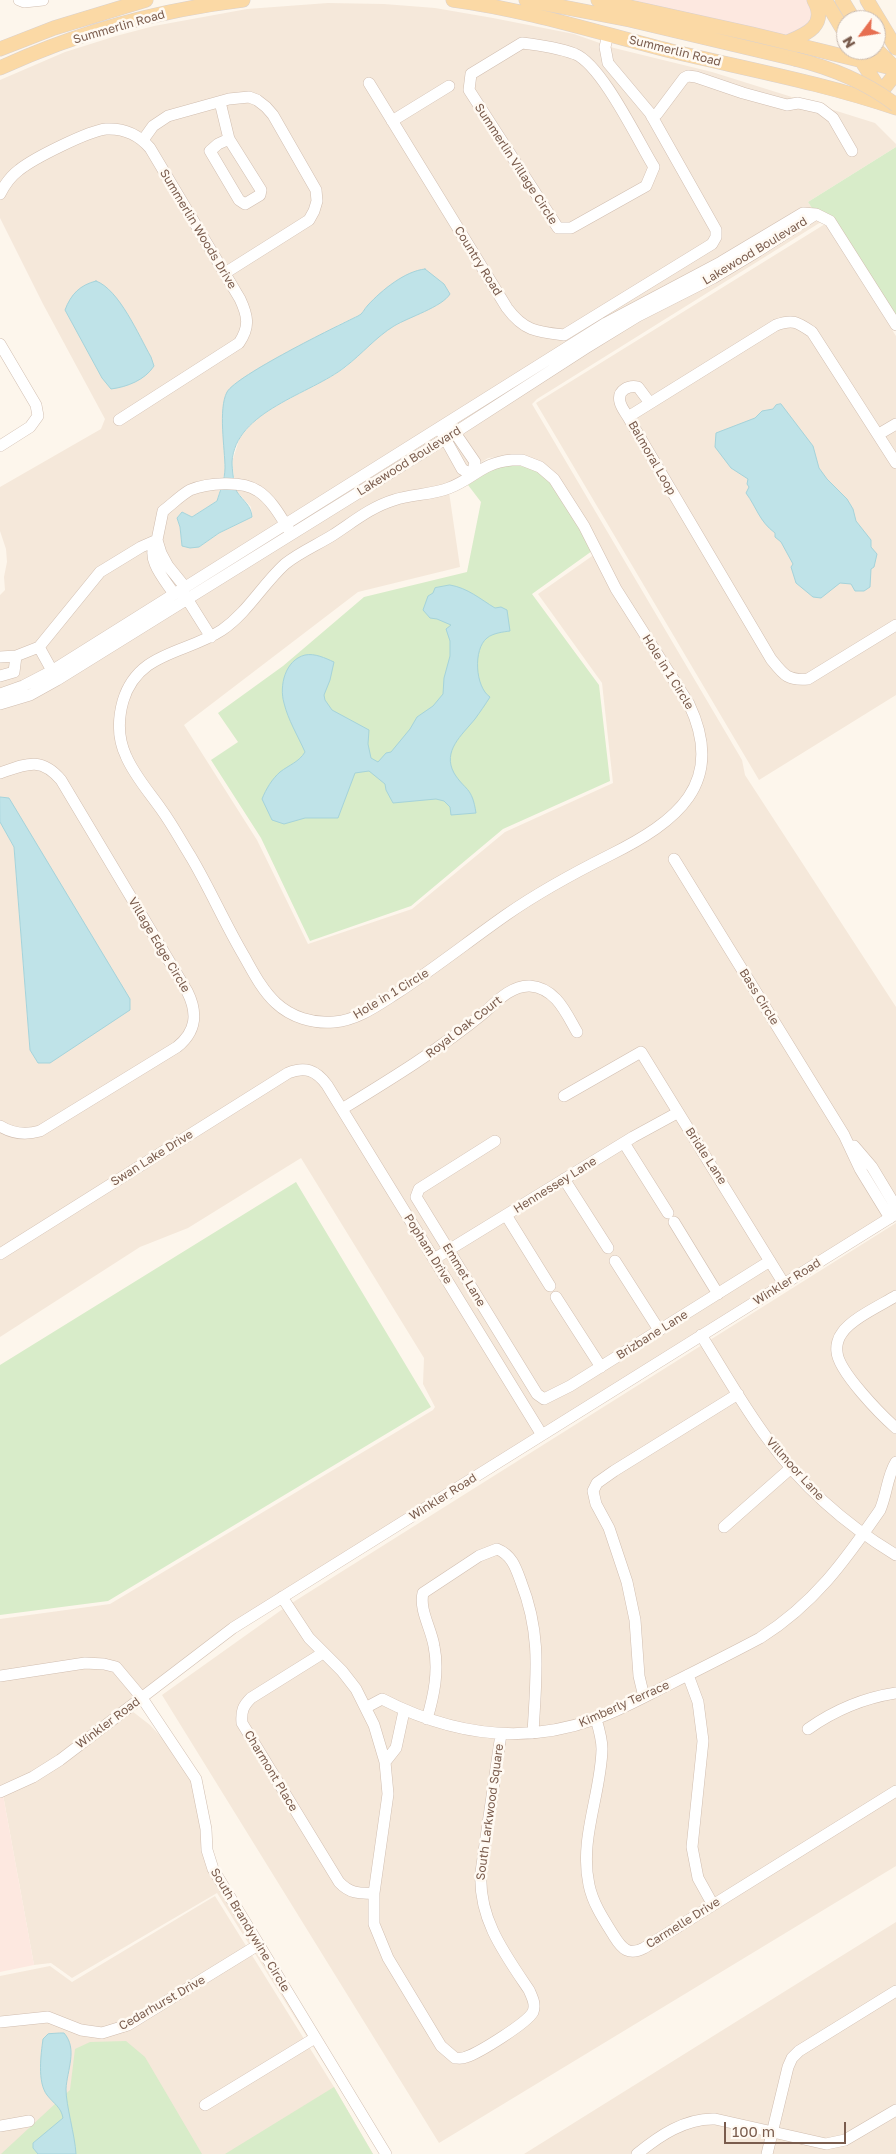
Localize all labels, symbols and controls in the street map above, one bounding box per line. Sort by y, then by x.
street label: Summerlin Road [72,7,166,47]
north arrow [836,10,886,60]
street label: Summerlin Road [627,33,723,69]
text: N [839,34,859,51]
street label: Summerlin Village Circle [471,101,561,227]
street label: Summerlin Woods Drive [157,167,239,291]
street label: Lakewood Boulevard [700,214,810,288]
street label: Country Road [451,224,505,298]
street label: Balmoral Loop [625,418,679,498]
street label: Lakewood Boulevard [355,423,463,499]
street label: Hole in 1 Circle [639,632,697,712]
street label: Village Edge Circle [125,895,193,995]
street label: Hole in 1 Circle [351,966,431,1022]
street label: Bass Circle [736,966,782,1028]
street label: Royal Oak Court [423,993,505,1061]
street label: Bridle Lane [682,1125,730,1187]
street label: Swan Lake Drive [108,1127,196,1189]
street label: Hennessey Lane [511,1154,599,1216]
street label: Popham Drive [401,1211,455,1287]
street label: Emmet Lane [439,1241,489,1309]
street label: Winkler Road [751,1256,823,1308]
street label: Brizbane Lane [614,1307,690,1363]
street label: Villmoor Lane [763,1435,827,1503]
street label: Winkler Road [407,1471,479,1523]
street label: Kimberly Terrace [577,1678,671,1730]
street label: Winkler Road [73,1694,143,1752]
street label: Charmont Place [241,1728,301,1814]
street label: South Larkwood Square [473,1743,507,1881]
street label: South Brandywine Circle [207,1865,293,1995]
street label: Carmelle Drive [643,1895,723,1951]
street label: Cedarhurst Drive [116,1972,208,2034]
scale bar [726,2112,848,2144]
text: 100 m [732,2122,775,2140]

